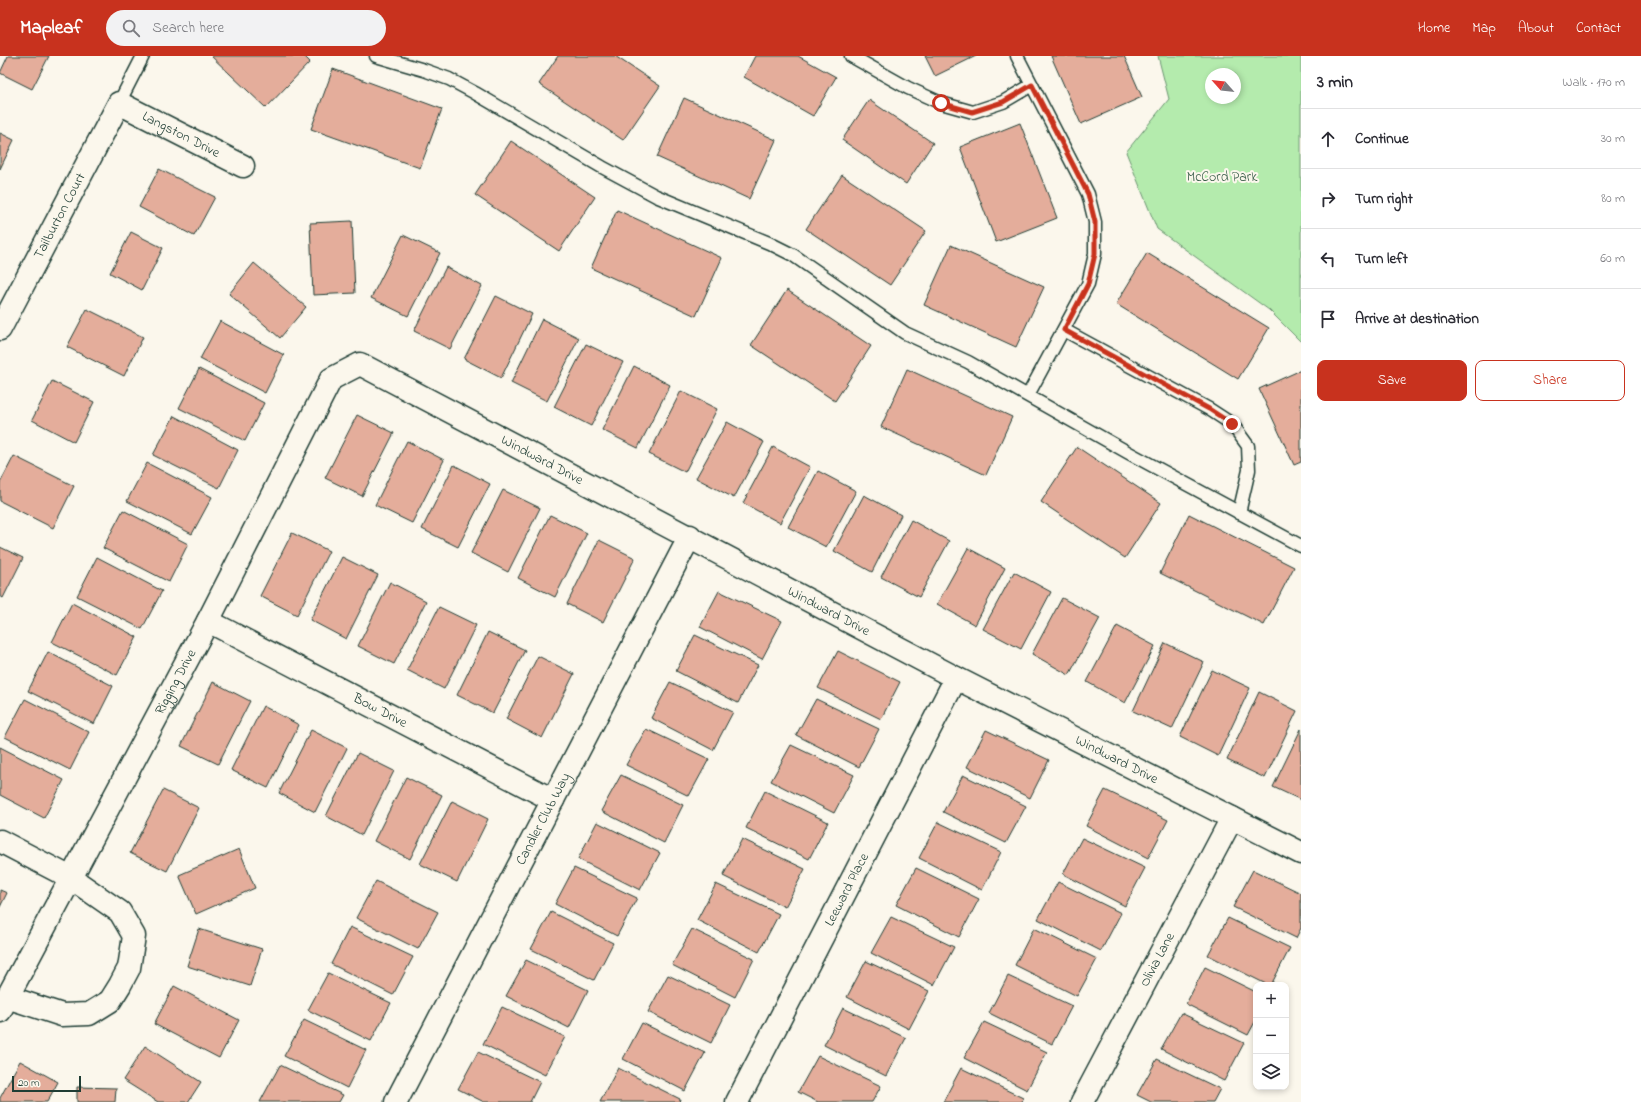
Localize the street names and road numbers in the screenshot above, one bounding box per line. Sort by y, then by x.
street label: Langston Drive [138,106,224,163]
street label: Tailburton Court [28,169,91,262]
street label: Windward Drive [497,430,588,491]
street label: Windward Drive [784,581,874,642]
street label: Rigging Drive [149,645,202,718]
street label: Bow Drive [348,687,412,734]
street label: Windward Drive [1072,730,1163,790]
street label: Candler Club Way [510,769,577,869]
street label: Leeward Place [819,849,875,930]
street label: Olivia Lane [1134,928,1181,991]

